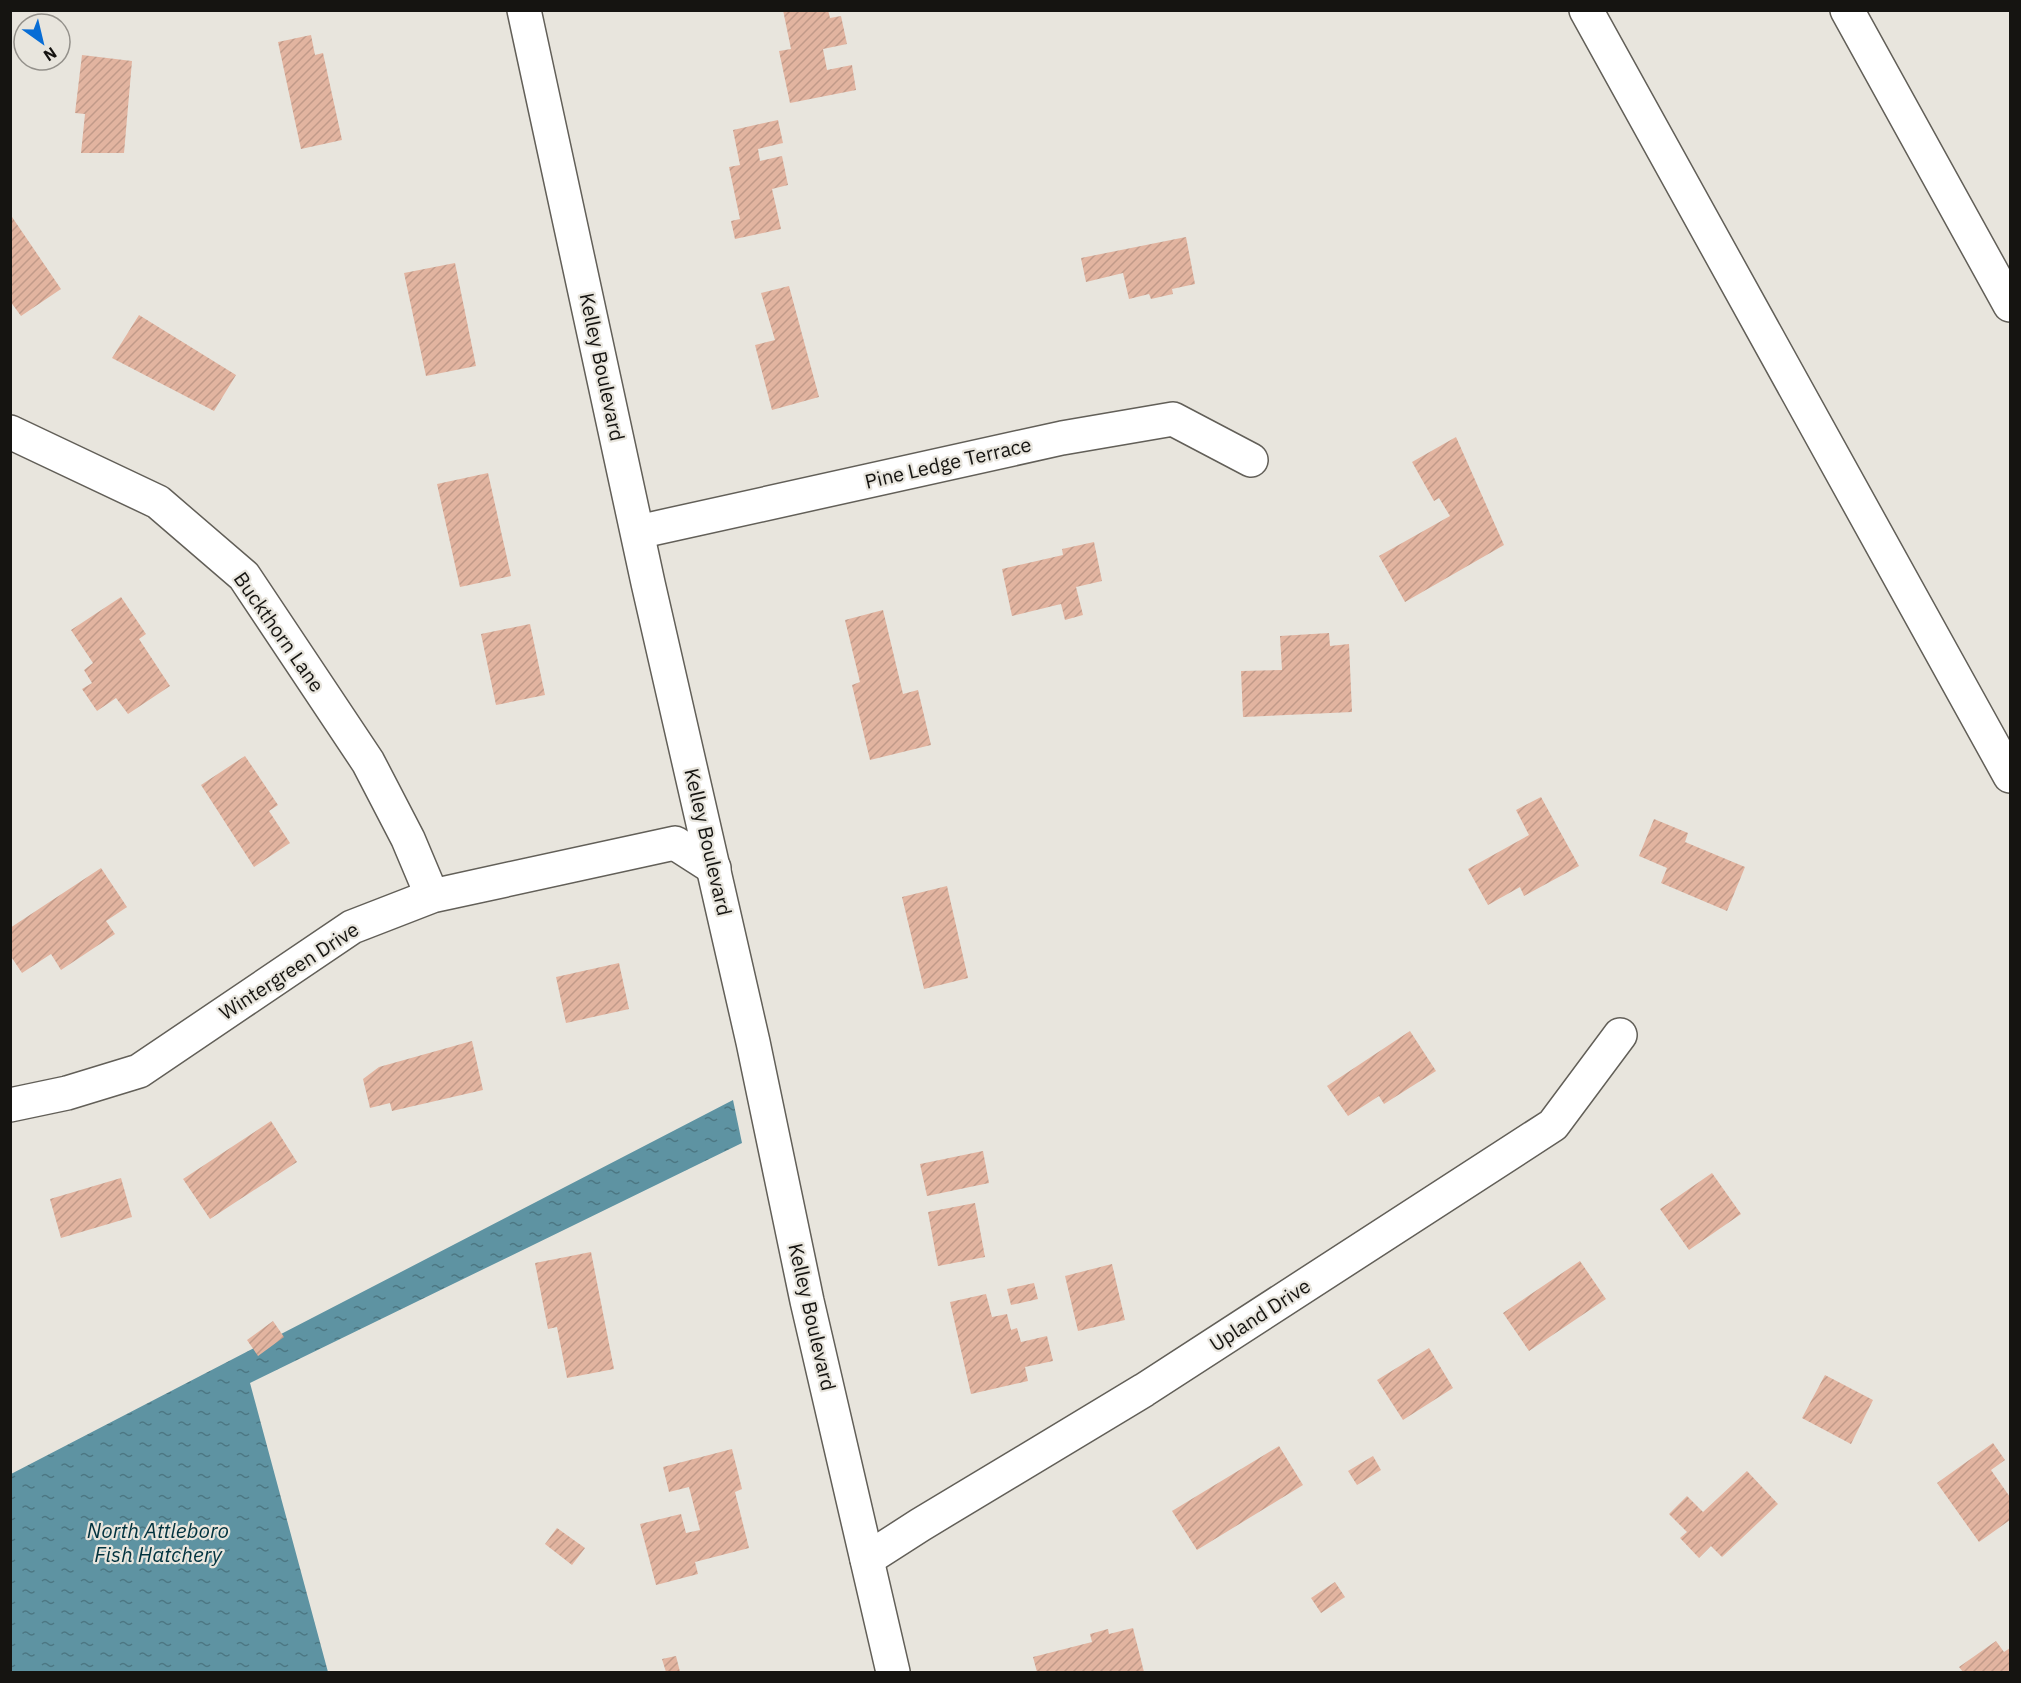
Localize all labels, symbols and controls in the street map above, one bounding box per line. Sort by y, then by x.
north arrow [12,12,72,72]
text: N [40,43,61,66]
street label: Kelley Boulevard [574,290,631,443]
street label: Pine Ledge Terrace [862,430,1034,495]
street label: Buckthorn Lane [228,566,331,697]
street label: Kelley Boulevard [678,765,739,918]
street label: Wintergreen Drive [214,915,364,1026]
street label: Kelley Boulevard [782,1240,843,1393]
street label: Upland Drive [1204,1272,1315,1357]
water label: North Attleboro Fish Hatchery [87,1516,229,1568]

